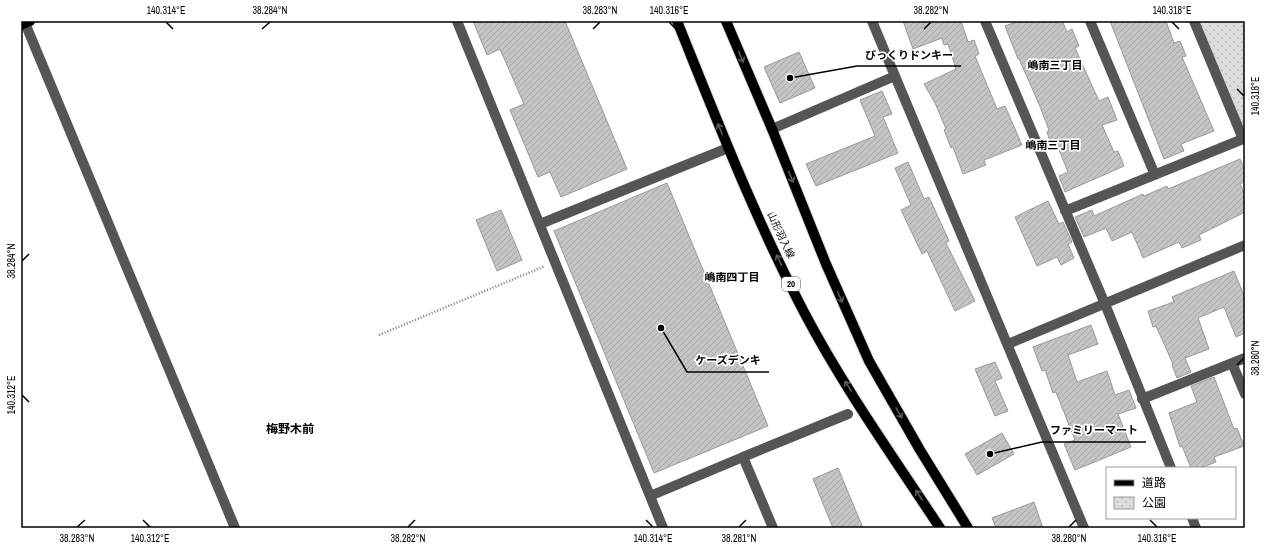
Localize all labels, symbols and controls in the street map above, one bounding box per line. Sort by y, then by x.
text: 140.314°E [146,4,186,17]
text: 38.284°N [253,4,288,17]
text: 38.283°N [583,4,618,17]
text: 140.316°E [649,4,689,17]
text: 38.282°N [914,4,949,17]
text: 140.318°E [1152,4,1192,17]
callout: びっくりドンキー [857,43,961,66]
text: びっくりドンキー [865,48,953,62]
one-way arrow [738,50,745,62]
district label: 嶋南三丁目 [1028,58,1083,72]
text: 140.318°E [1249,76,1262,116]
one-way arrow [716,123,724,135]
district label: 嶋南三丁目 [1026,138,1081,152]
one-way arrow [787,170,795,182]
street label: 山形羽入線 [765,210,797,260]
text: 38.284°N [5,243,18,279]
one-way arrow [775,254,782,266]
district label: 嶋南四丁目 [705,270,760,284]
road number: 20 [782,277,800,291]
one-way arrow [837,291,844,303]
text: 38.280°N [1249,340,1262,376]
callout: ケーズデンキ [687,349,769,372]
text: ケーズデンキ [695,353,761,367]
text: 140.312°E [5,375,18,415]
one-way arrow [843,381,852,392]
one-way arrow [895,407,903,419]
callout: ファミリーマート [1042,419,1146,442]
district label: 梅野木前 [266,421,314,437]
text: ファミリーマート [1050,423,1138,437]
legend [1106,467,1236,519]
text: 道路 [1142,475,1166,491]
one-way arrow [914,490,923,501]
text: 公園 [1142,495,1166,511]
text: 38.283°N [60,532,95,545]
text: 140.312°E [130,532,170,545]
text: 38.282°N [391,532,426,545]
text: 140.314°E [633,532,673,545]
text: 38.281°N [722,532,757,545]
text: 38.280°N [1052,532,1087,545]
text: 140.316°E [1137,532,1177,545]

